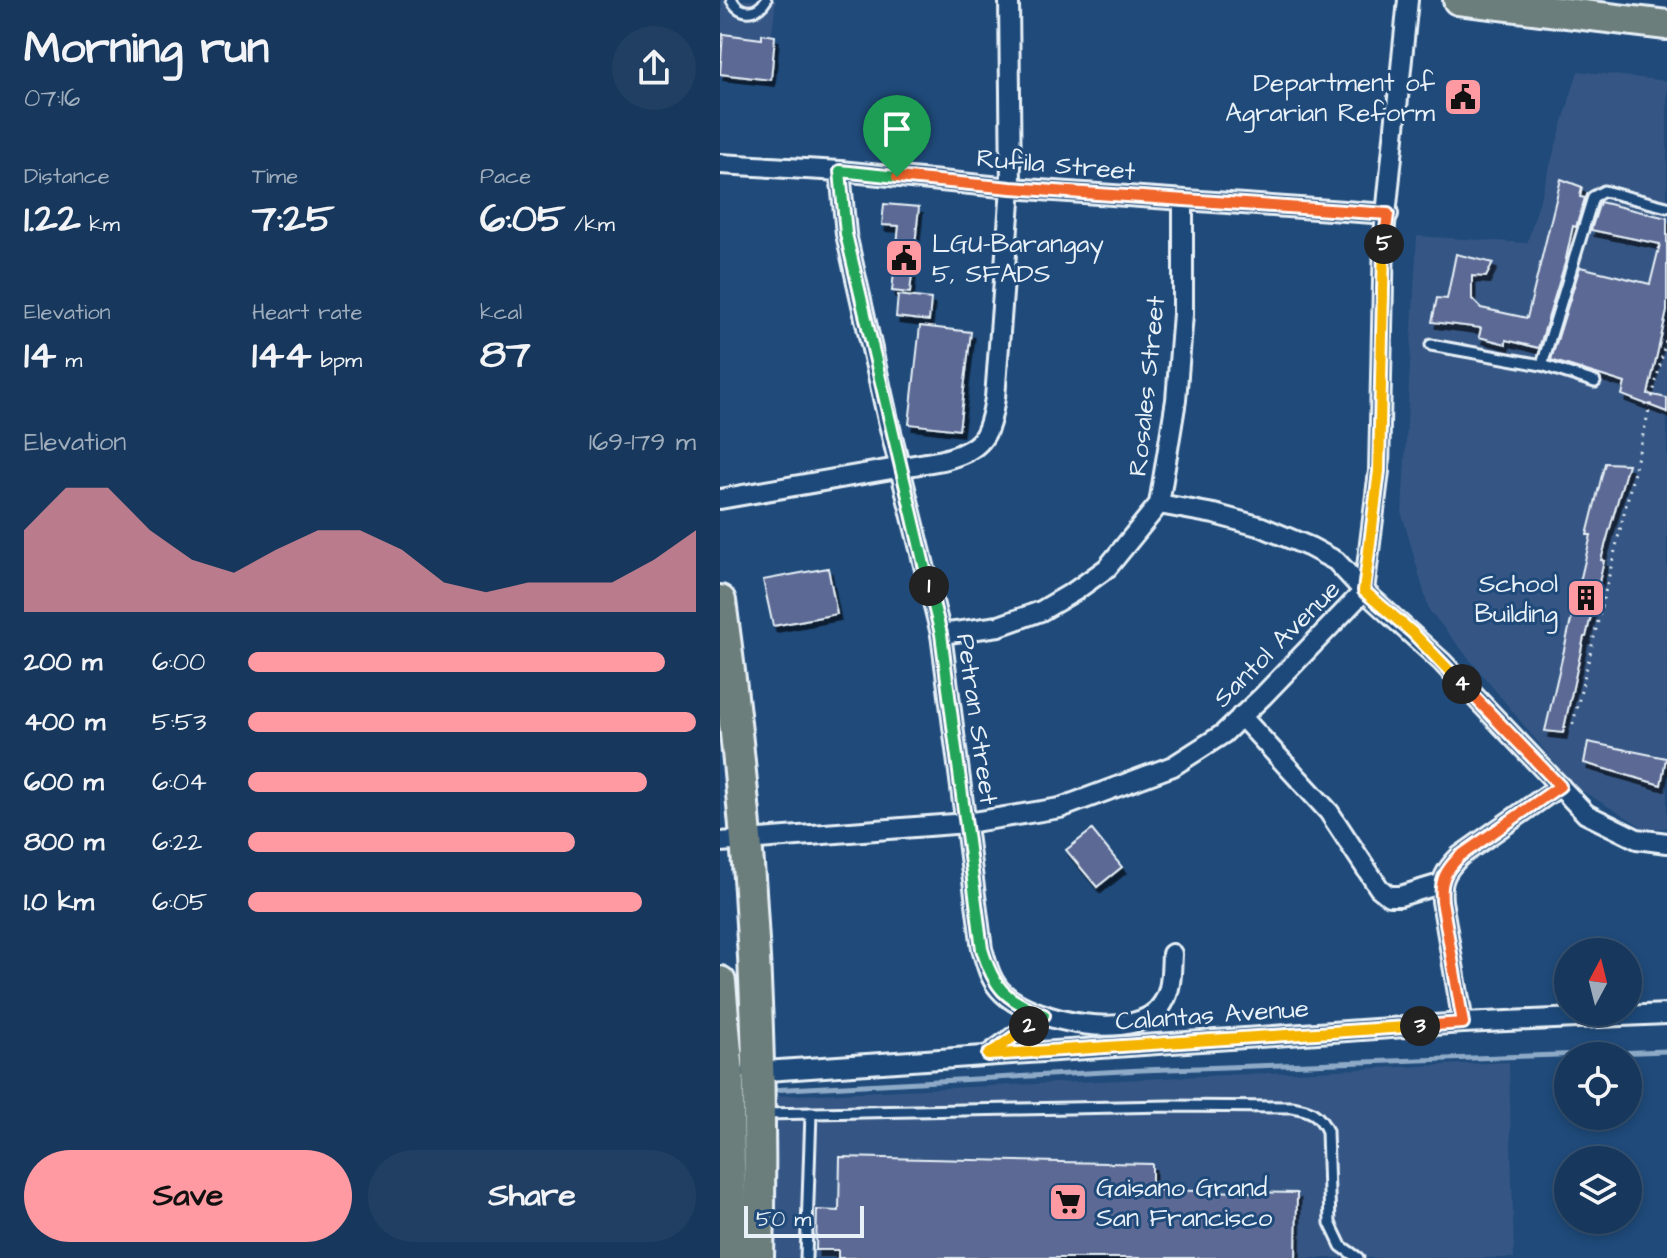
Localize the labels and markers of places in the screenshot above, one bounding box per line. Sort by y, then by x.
place label: Department of Agrarian Reform [1225,65,1436,133]
public building icon: Department of Agrarian Reform [1442,76,1484,118]
pin [863,95,931,177]
pin: 5 [1364,224,1404,264]
place label: LGU-Barangay 5, SFADS [932,226,1104,292]
public building icon: LGU-Barangay 5, SFADS [883,237,925,279]
pin: 1 [909,566,949,606]
place label: School Building [1475,566,1558,634]
building icon: School Building [1565,577,1607,619]
pin: 4 [1442,664,1482,704]
pin: 2 [1009,1006,1049,1046]
pin: 3 [1400,1006,1440,1046]
place label: Gaisano Grand San Francisco [1096,1170,1273,1236]
supermarket icon: Gaisano Grand San Francisco [1047,1181,1089,1223]

